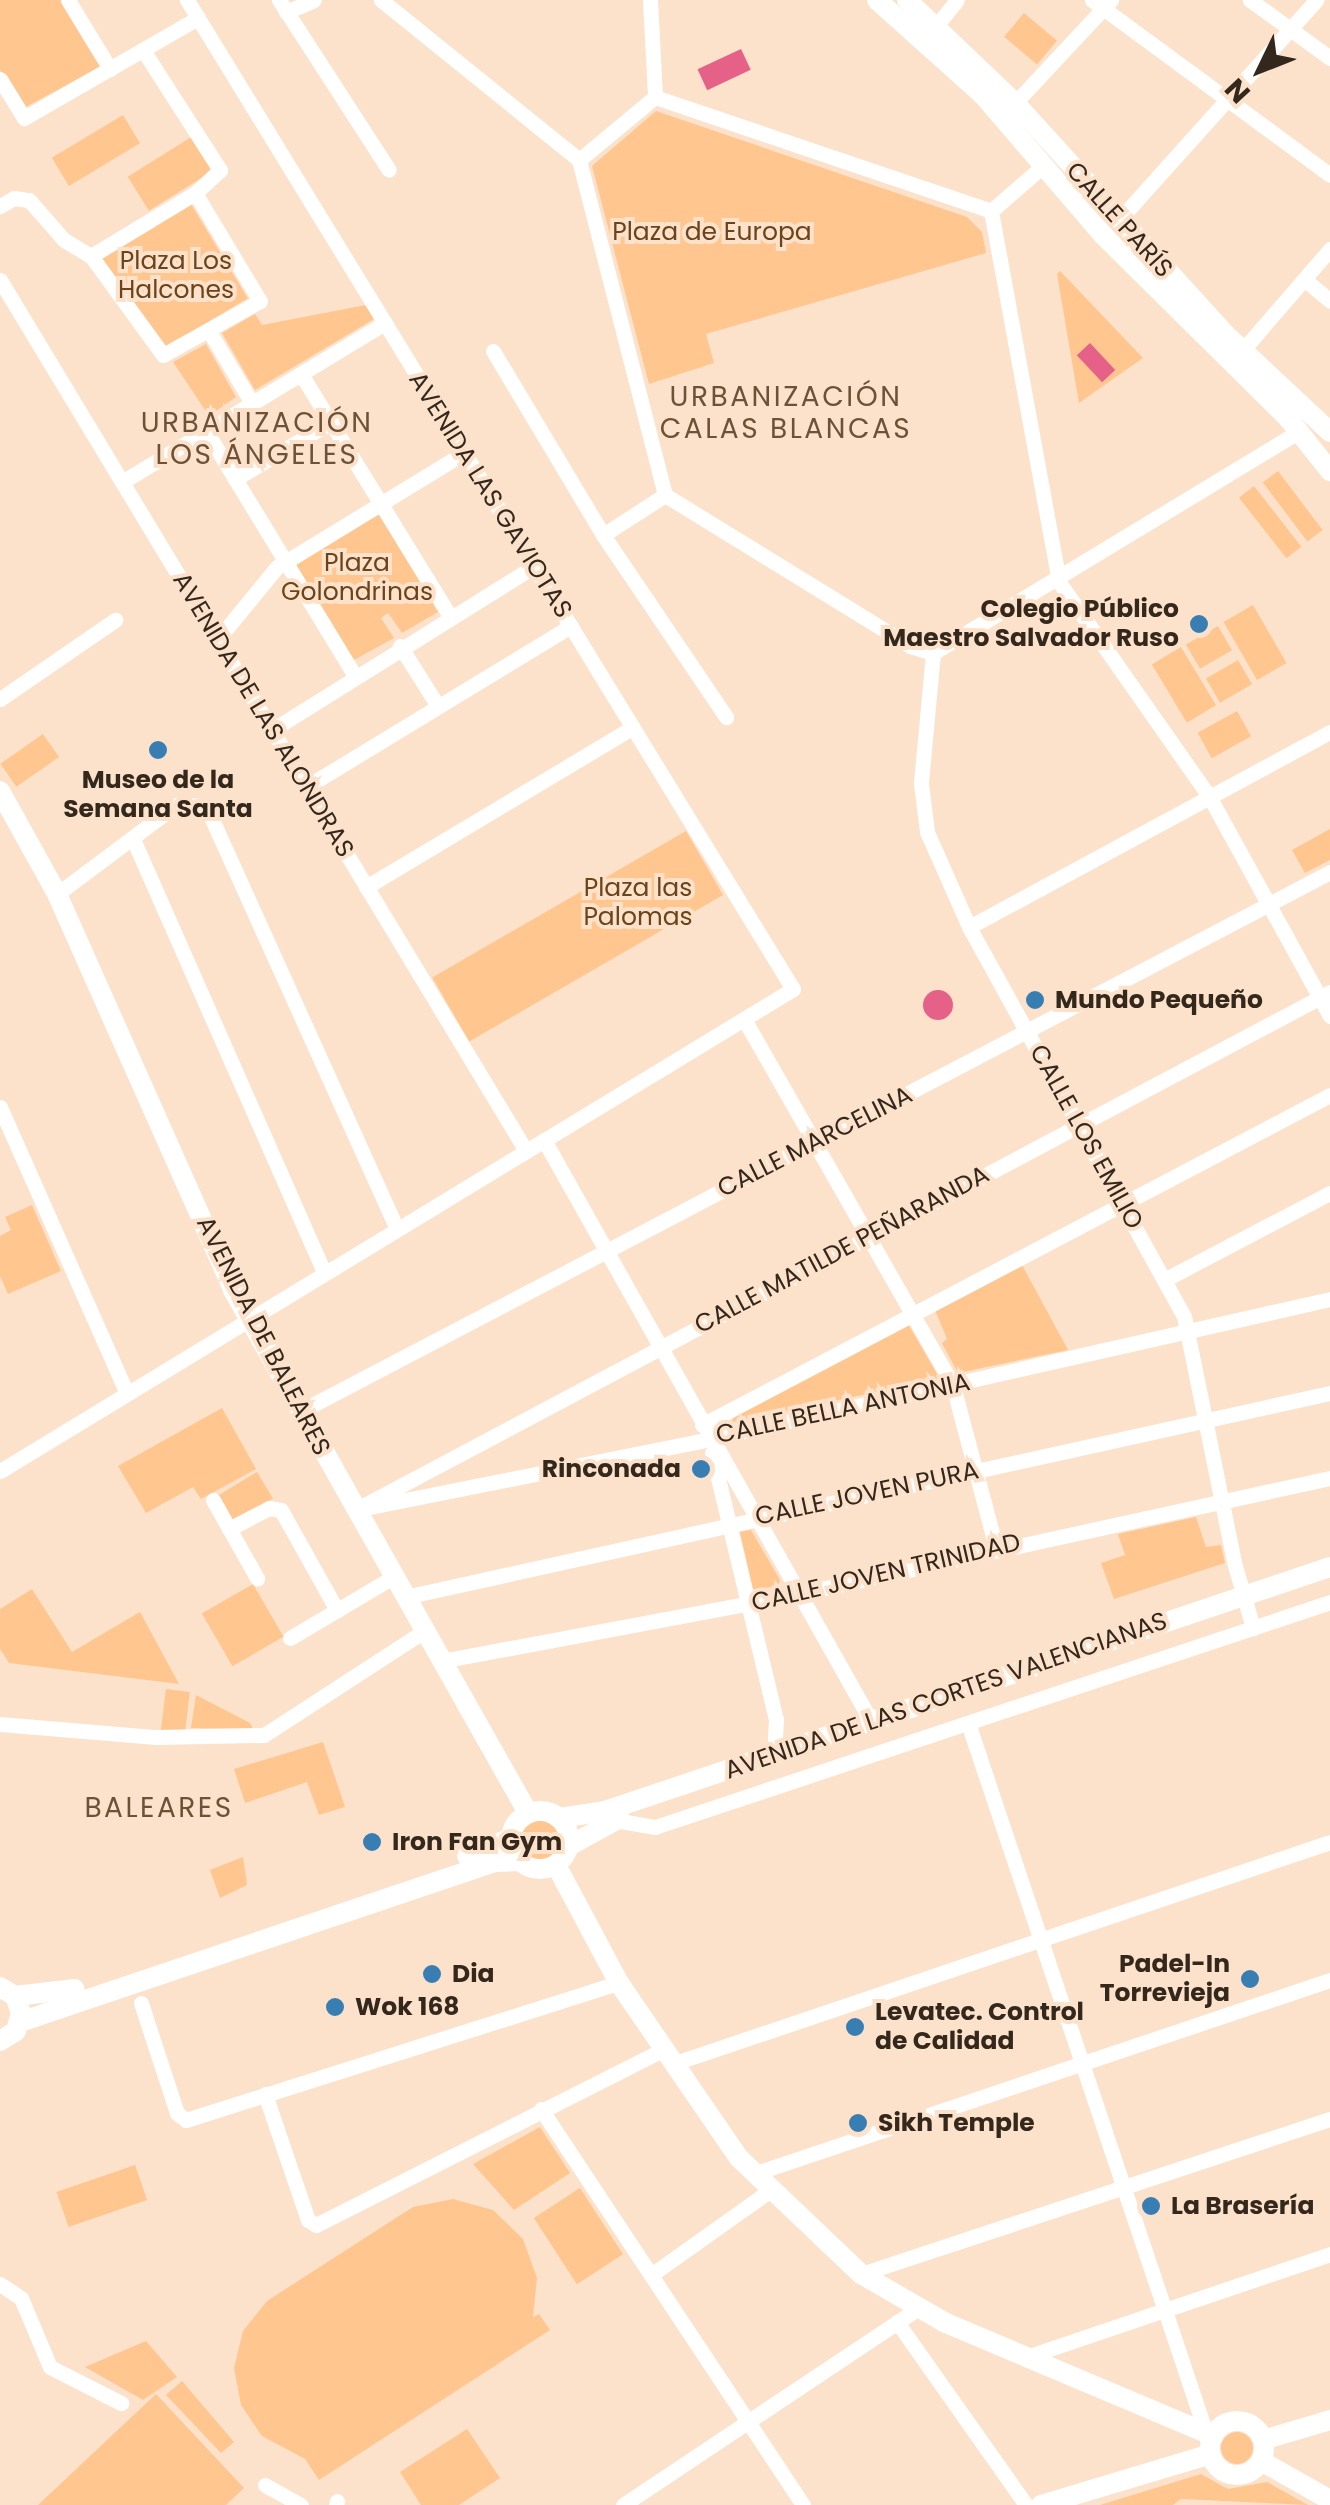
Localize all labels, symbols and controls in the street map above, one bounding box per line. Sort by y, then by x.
north arrow [1210,20,1310,120]
text: N [1216,70,1259,112]
street label: CALLE PARÍS [1059,156,1179,284]
park label: Plaza de Europa [612,217,812,247]
park label: Plaza Los Halcones [118,247,234,306]
street label: AVENIDA LAS GAVIOTAS [402,366,578,624]
district label: URBANIZACIÓN CALAS BLANCAS [660,380,912,446]
district label: URBANIZACIÓN LOS ÁNGELES [141,406,373,472]
park label: Plaza Golondrinas [281,549,433,608]
street label: AVENIDA DE LAS ALONDRAS [166,567,360,863]
place label: Colegio Público Maestro Salvador Ruso [883,595,1179,654]
marker: Colegio Público Maestro Salvador Ruso [1188,613,1210,635]
marker: Museo de la Semana Santa [147,739,169,761]
place label: Museo de la Semana Santa [63,766,253,825]
park label: Plaza las Palomas [583,874,693,933]
place label: Mundo Pequeño [1055,985,1263,1015]
marker: Mundo Pequeño [1024,989,1046,1011]
street label: CALLE LOS EMILIO [1023,1040,1149,1234]
street label: CALLE MARCELINA [713,1080,917,1204]
street label: CALLE MATILDE PEÑARANDA [690,1159,994,1341]
street label: AVENIDA DE BALEARES [190,1212,336,1460]
street label: CALLE BELLA ANTONIA [713,1367,973,1451]
place label: Rinconada [542,1454,681,1484]
street label: CALLE JOVEN PURA [753,1456,981,1532]
marker: Rinconada [690,1458,712,1480]
street label: CALLE JOVEN TRINIDAD [749,1527,1023,1619]
street label: AVENIDA DE LAS CORTES VALENCIANAS [721,1606,1171,1786]
district label: BALEARES [84,1791,234,1825]
place label: Iron Fan Gym [392,1827,562,1857]
marker: Iron Fan Gym [361,1831,383,1853]
place label: Padel-In Torrevieja [1100,1950,1230,2009]
place label: Dia [452,1959,495,1989]
marker: Dia [421,1963,443,1985]
marker: Padel-In Torrevieja [1239,1968,1261,1990]
place label: Wok 168 [355,1992,459,2022]
marker: Wok 168 [324,1996,346,2018]
place label: Levatec. Control de Calidad [875,1998,1084,2057]
marker: Levatec. Control de Calidad [844,2016,866,2038]
place label: Sikh Temple [878,2108,1035,2138]
marker: Sikh Temple [847,2112,869,2134]
place label: La Brasería [1171,2191,1314,2221]
marker: La Brasería [1140,2195,1162,2217]

